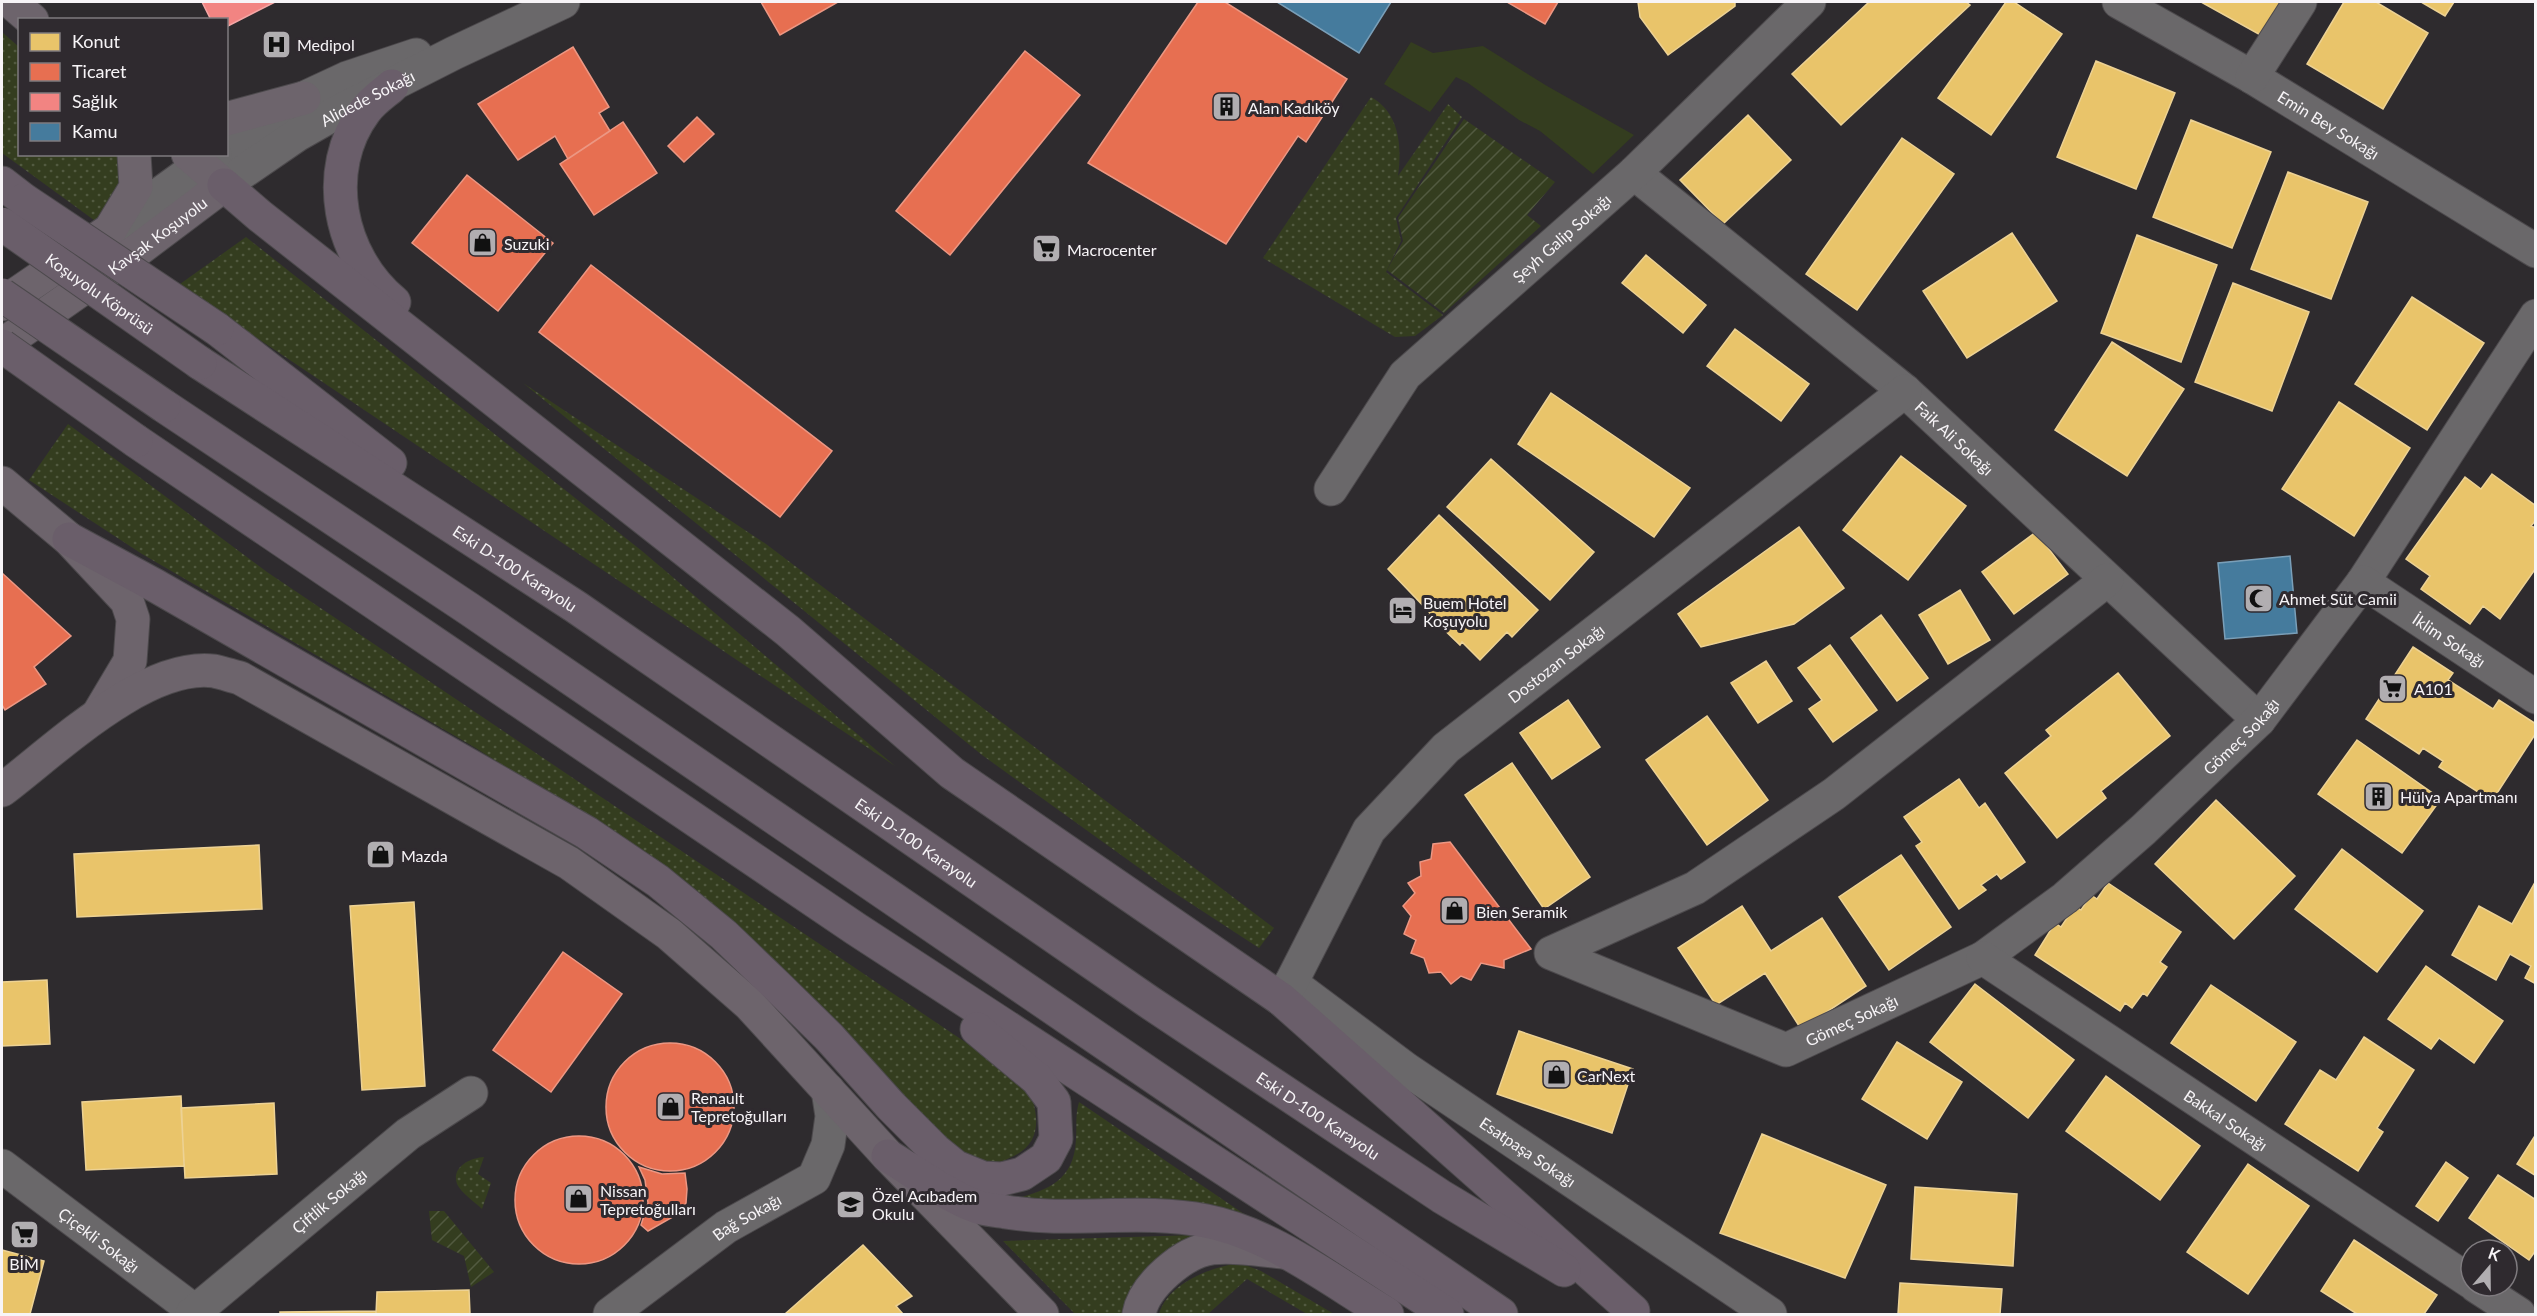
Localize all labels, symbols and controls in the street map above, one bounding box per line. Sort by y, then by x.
legend [18,18,228,156]
hospital icon: Medipol [260,28,292,60]
text: Konut [72,30,121,52]
place label: Medipol [297,35,355,54]
text: Ticaret [72,60,127,82]
street label: Alidede Sokağı [317,65,417,130]
street label: Emin Bey Sokağı [2275,86,2383,162]
text: Sağlık [72,90,119,112]
building icon: Alan Kadıköy [1211,91,1243,123]
place label: Alan Kadıköy [1248,98,1340,117]
text: Kamu [72,120,118,142]
street label: Şeyh Galip Sokağı [1508,189,1614,286]
street label: Kavşak Koşuyolu [104,192,210,278]
shop icon: Suzuki [467,227,499,259]
supermarket icon: Macrocenter [1030,233,1062,265]
place label: Suzuki [504,234,550,253]
place label: Macrocenter [1067,240,1157,259]
street label: Koşuyolu Köprüsü [43,249,158,337]
street label: Faik Ali Sokağı [1912,396,1998,478]
street label: Eski D-100 Karayolu [450,521,581,615]
mosque icon: Ahmet Süt Camii [2242,582,2274,614]
place label: Ahmet Süt Camii [2279,589,2397,608]
place label: Buem Hotel Koşuyolu [1423,593,1507,630]
hotel icon: Buem Hotel Koşuyolu [1386,595,1418,627]
street label: İklim Sokağı [2410,609,2490,671]
street label: Dostozan Sokağı [1504,619,1608,706]
supermarket icon: A101 [2377,672,2409,704]
place label: A101 [2414,679,2453,698]
street label: Gömeç Sokağı [2199,694,2282,778]
building icon: Hülya Apartmanı [2363,780,2395,812]
place label: Hülya Apartmanı [2400,787,2518,806]
street label: Eski D-100 Karayolu [852,793,981,891]
shop icon: Mazda [364,839,396,871]
place label: Mazda [401,846,448,865]
shop icon: Bien Seramik [1439,895,1471,927]
place label: Bien Seramik [1476,902,1568,921]
street label: Gömeç Sokağı [1802,990,1901,1049]
shop icon: CarNext [1540,1059,1572,1091]
place label: CarNext [1577,1066,1636,1085]
street label: Eski D-100 Karayolu [1253,1067,1384,1163]
street label: Bakkal Sokağı [2181,1085,2272,1154]
place label: Renault Tepretoğulları [691,1088,787,1125]
shop icon: Renault Tepretoğulları [654,1090,686,1122]
street label: Esatpaşa Sokağı [1477,1112,1580,1190]
street label: Çiftlik Sokağı [288,1164,370,1237]
place label: Nissan Tepretoğulları [600,1181,696,1218]
shop icon: Nissan Tepretoğulları [563,1183,595,1215]
place label: Özel Acıbadem Okulu [872,1186,977,1223]
school or university icon: Özel Acıbadem Okulu [835,1188,867,1220]
street label: Bağ Sokağı [708,1189,784,1244]
street label: Çiçekli Sokağı [55,1203,144,1276]
supermarket icon: BİM [8,1219,40,1251]
north arrow [2459,1238,2519,1298]
text: K [2486,1243,2504,1265]
place label: BİM [9,1254,39,1273]

